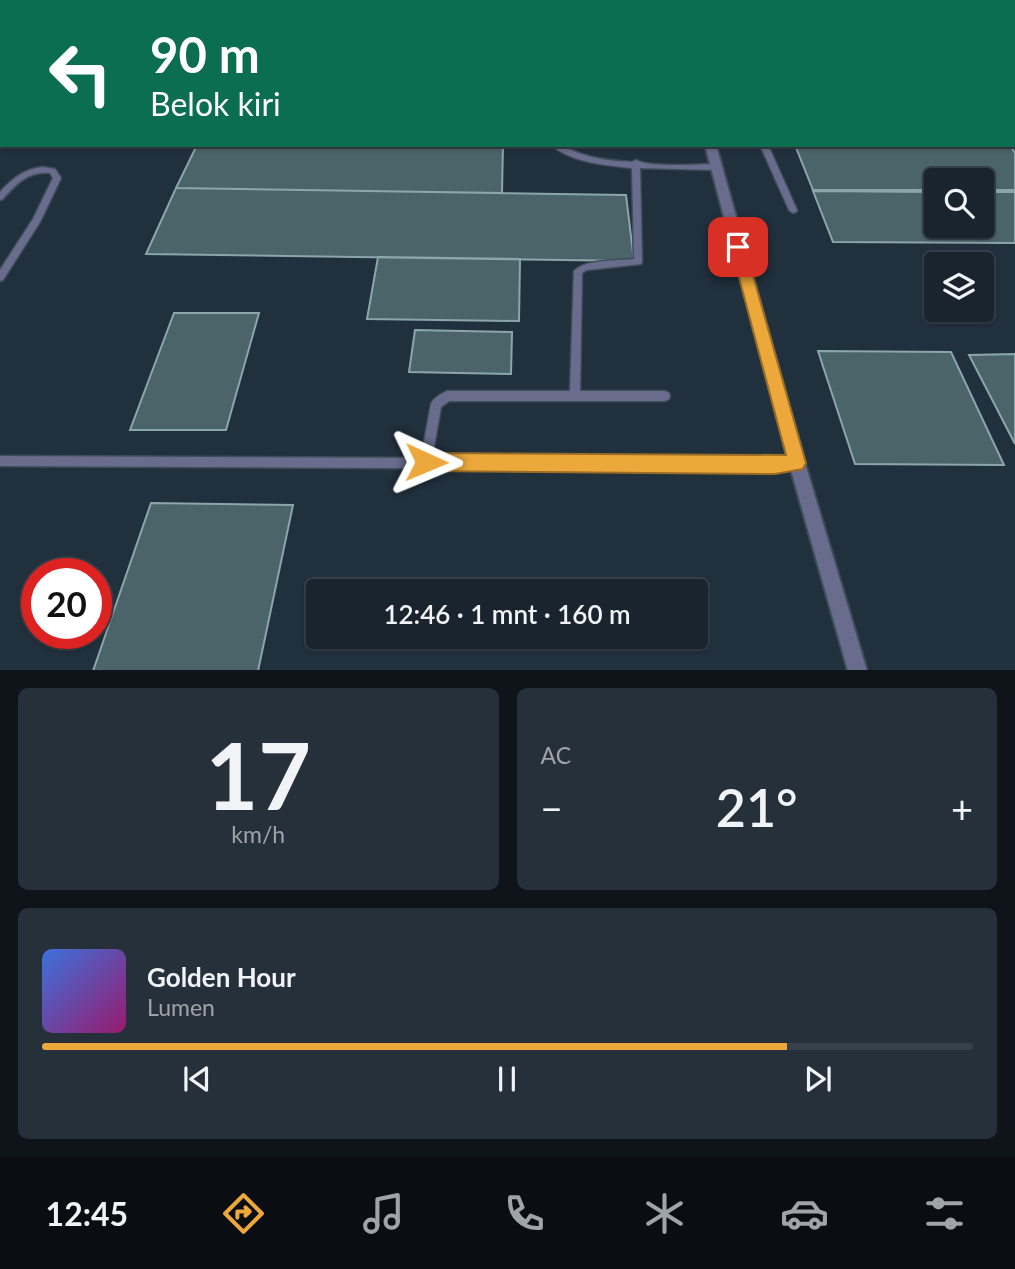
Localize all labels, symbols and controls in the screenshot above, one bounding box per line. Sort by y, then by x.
text: 90 m [150,25,260,83]
icon: left [35,28,126,119]
text: Belok kiri [150,84,281,123]
map controls [924,168,994,322]
button: search [924,168,994,238]
pin [708,217,768,277]
icon: arrive [719,228,757,266]
button: layers [924,252,994,322]
position arrow [389,425,463,499]
speed limit sign: 20 [21,558,112,649]
text: 12:46 · 1 mnt · 160 m [383,598,631,630]
text: 17 [205,720,311,829]
text: AC [541,741,571,769]
text: 21° [716,776,798,838]
text: − [541,785,563,831]
text: + [951,785,973,831]
text: km/h [231,820,285,848]
text: Golden Hour [147,961,296,993]
text: Lumen [147,993,215,1021]
icon: previous [178,1060,216,1098]
icon: pause [488,1060,526,1098]
icon: next [799,1060,837,1098]
icon: directions [219,1189,268,1238]
icon: music [359,1189,408,1238]
icon: phone [500,1189,549,1238]
icon: climate [640,1189,689,1238]
icon: car [780,1189,829,1238]
icon: filters [920,1189,969,1238]
text: 12:45 [46,1194,128,1233]

